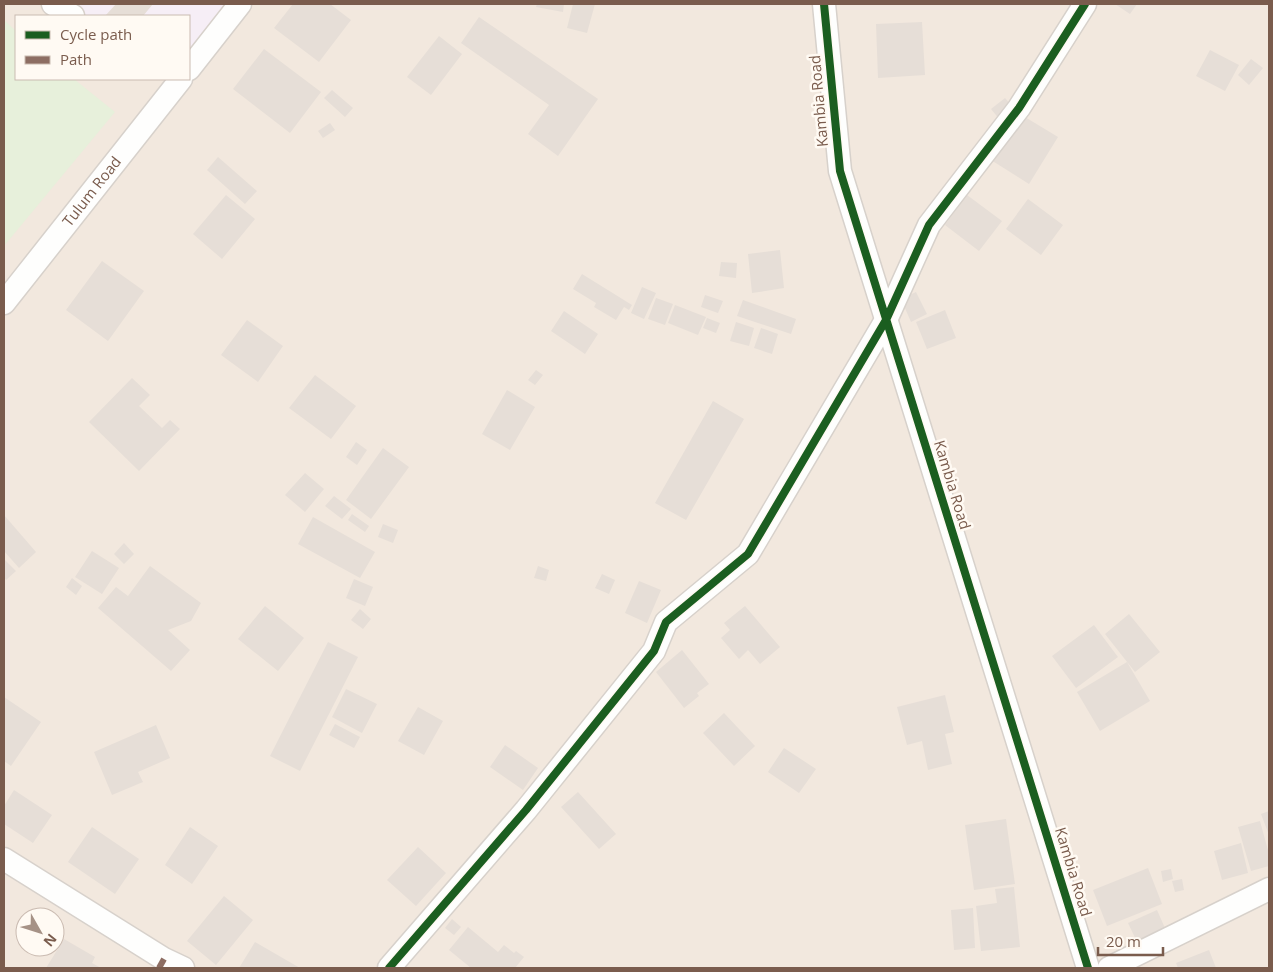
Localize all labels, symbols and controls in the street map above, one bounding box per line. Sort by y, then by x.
legend [15,15,190,80]
text: Cycle path [60,24,132,44]
text: Path [60,49,92,69]
street label: Kambia Road [804,54,832,148]
street label: Tulum Road [57,152,125,230]
street label: Kambia Road [930,438,976,532]
street label: Kambia Road [1051,825,1097,919]
north arrow [15,907,65,957]
scale bar [1098,924,1163,956]
text: N [40,930,61,951]
text: 20 m [1106,931,1141,951]

